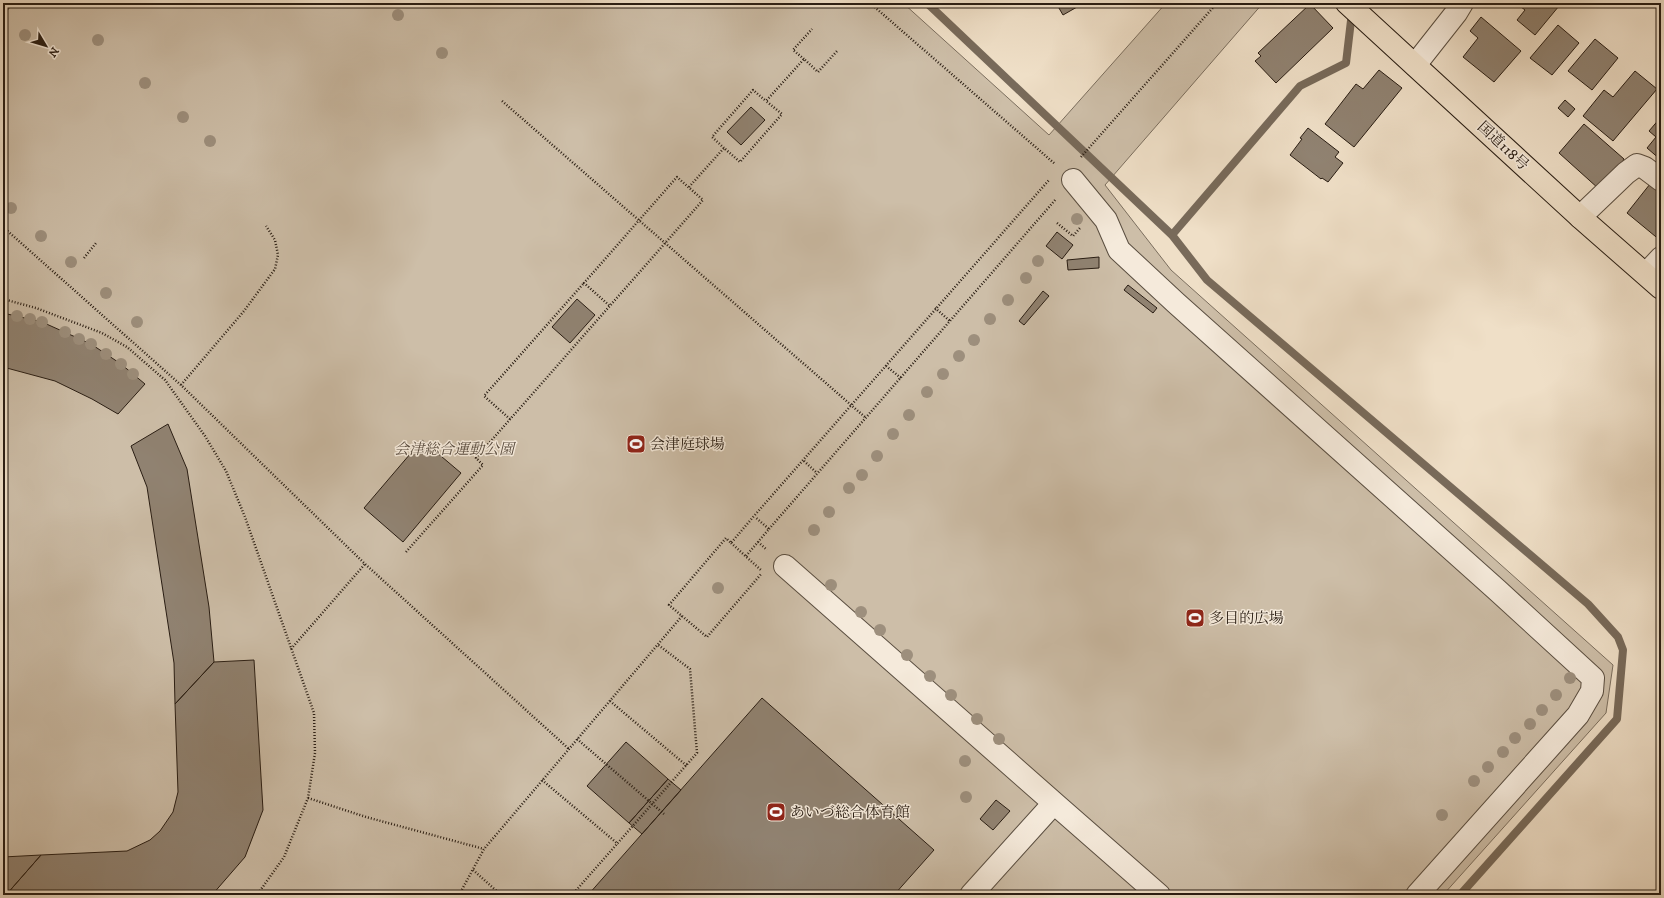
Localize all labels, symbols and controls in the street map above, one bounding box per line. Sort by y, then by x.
north arrow [26,26,66,66]
text: N [45,44,61,59]
street label: 国道118号 [1473,117,1533,175]
sports icon: 会津庭球場 [625,433,647,455]
place label: 会津庭球場 [650,435,725,454]
park label: 会津総合運動公園 [394,440,517,459]
sports icon: 多目的広場 [1184,607,1206,629]
place label: 多目的広場 [1209,609,1284,628]
sports icon: あいづ総合体育館 [765,801,787,823]
place label: あいづ総合体育館 [790,803,910,822]

